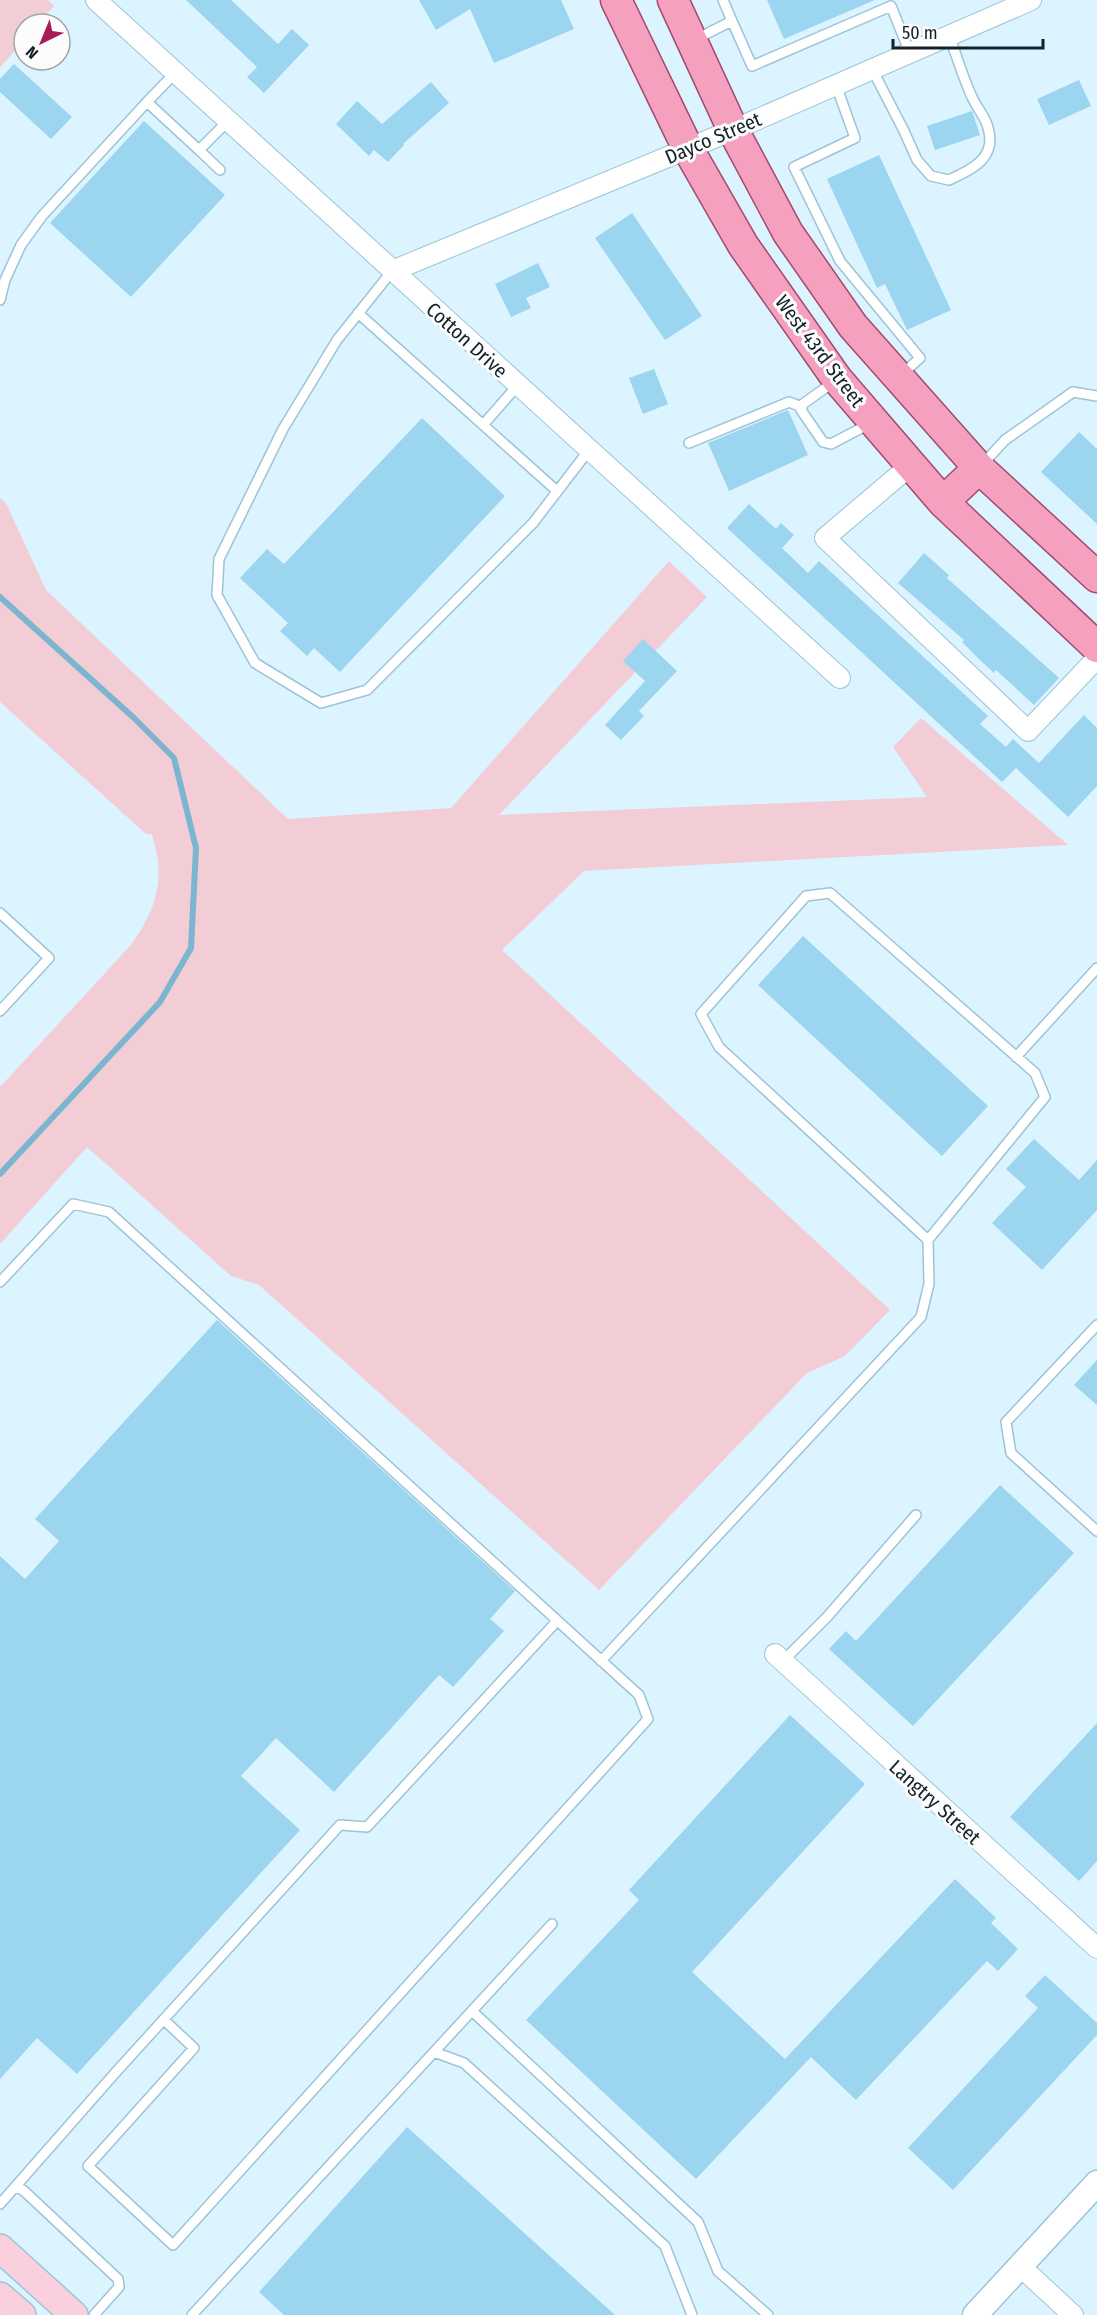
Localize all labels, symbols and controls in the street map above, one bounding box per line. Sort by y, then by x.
north arrow [12,12,72,72]
scale bar [893,12,1043,50]
text: 50 m [902,22,938,44]
text: N [22,42,42,63]
street label: Dayco Street [661,107,765,169]
street label: West 43rd Street [770,290,870,412]
street label: Cotton Drive [421,297,513,383]
street label: Langtry Street [884,1755,986,1850]

